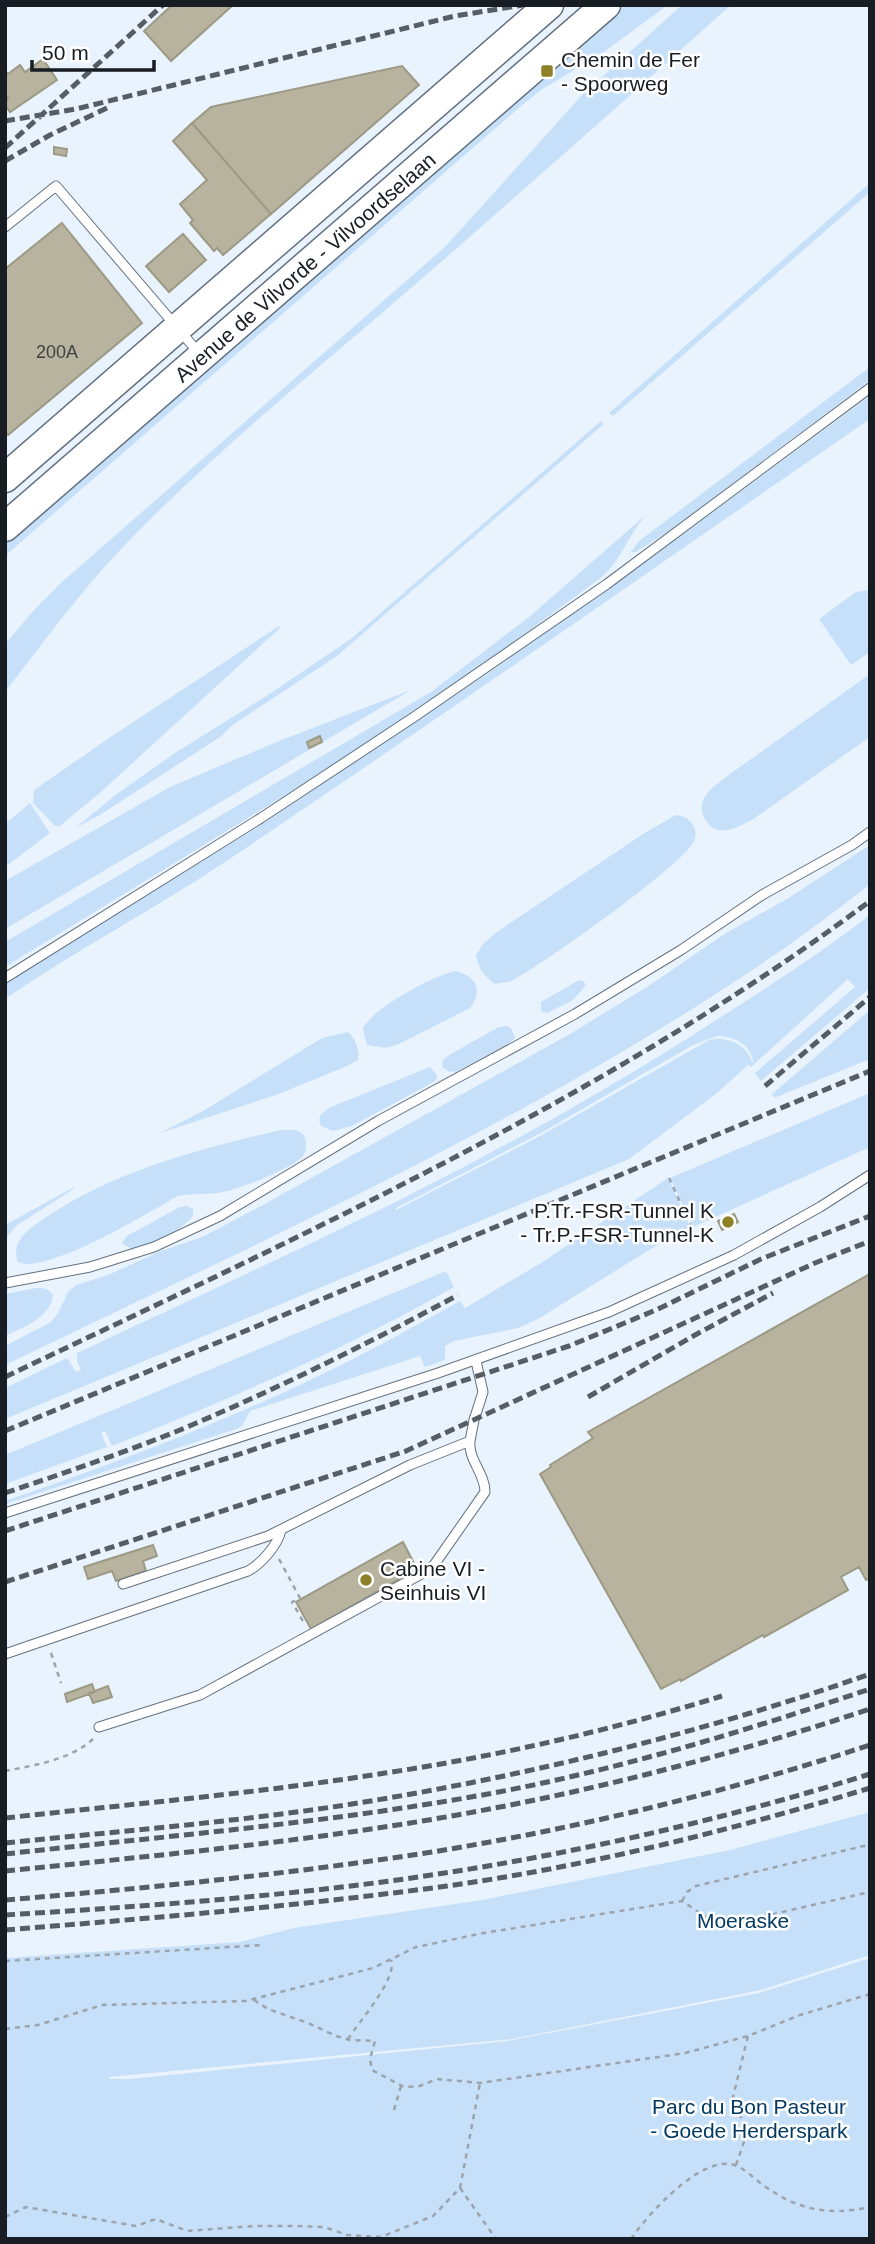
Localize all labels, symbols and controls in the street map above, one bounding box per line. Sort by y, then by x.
scale bar [32,28,154,72]
text: 50 m [42,41,89,64]
place label: Chemin de Fer - Spoorweg [561,48,700,95]
marker: Chemin de Fer - Spoorweg [539,63,555,79]
street label: Avenue de Vilvorde - Vilvoordselaan [170,147,440,386]
house number: 200A [36,342,78,362]
place label: P.Tr.-FSR-Tunnel K - Tr.P.-FSR-Tunnel-K [520,1199,714,1246]
marker: P.Tr.-FSR-Tunnel K - Tr.P.-FSR-Tunnel-K [720,1214,736,1230]
place label: Cabine VI - Seinhuis VI [380,1557,486,1604]
marker: Cabine VI - Seinhuis VI [358,1572,374,1588]
park label: Moeraske [697,1909,789,1932]
park label: Parc du Bon Pasteur - Goede Herderspark [650,2095,848,2142]

